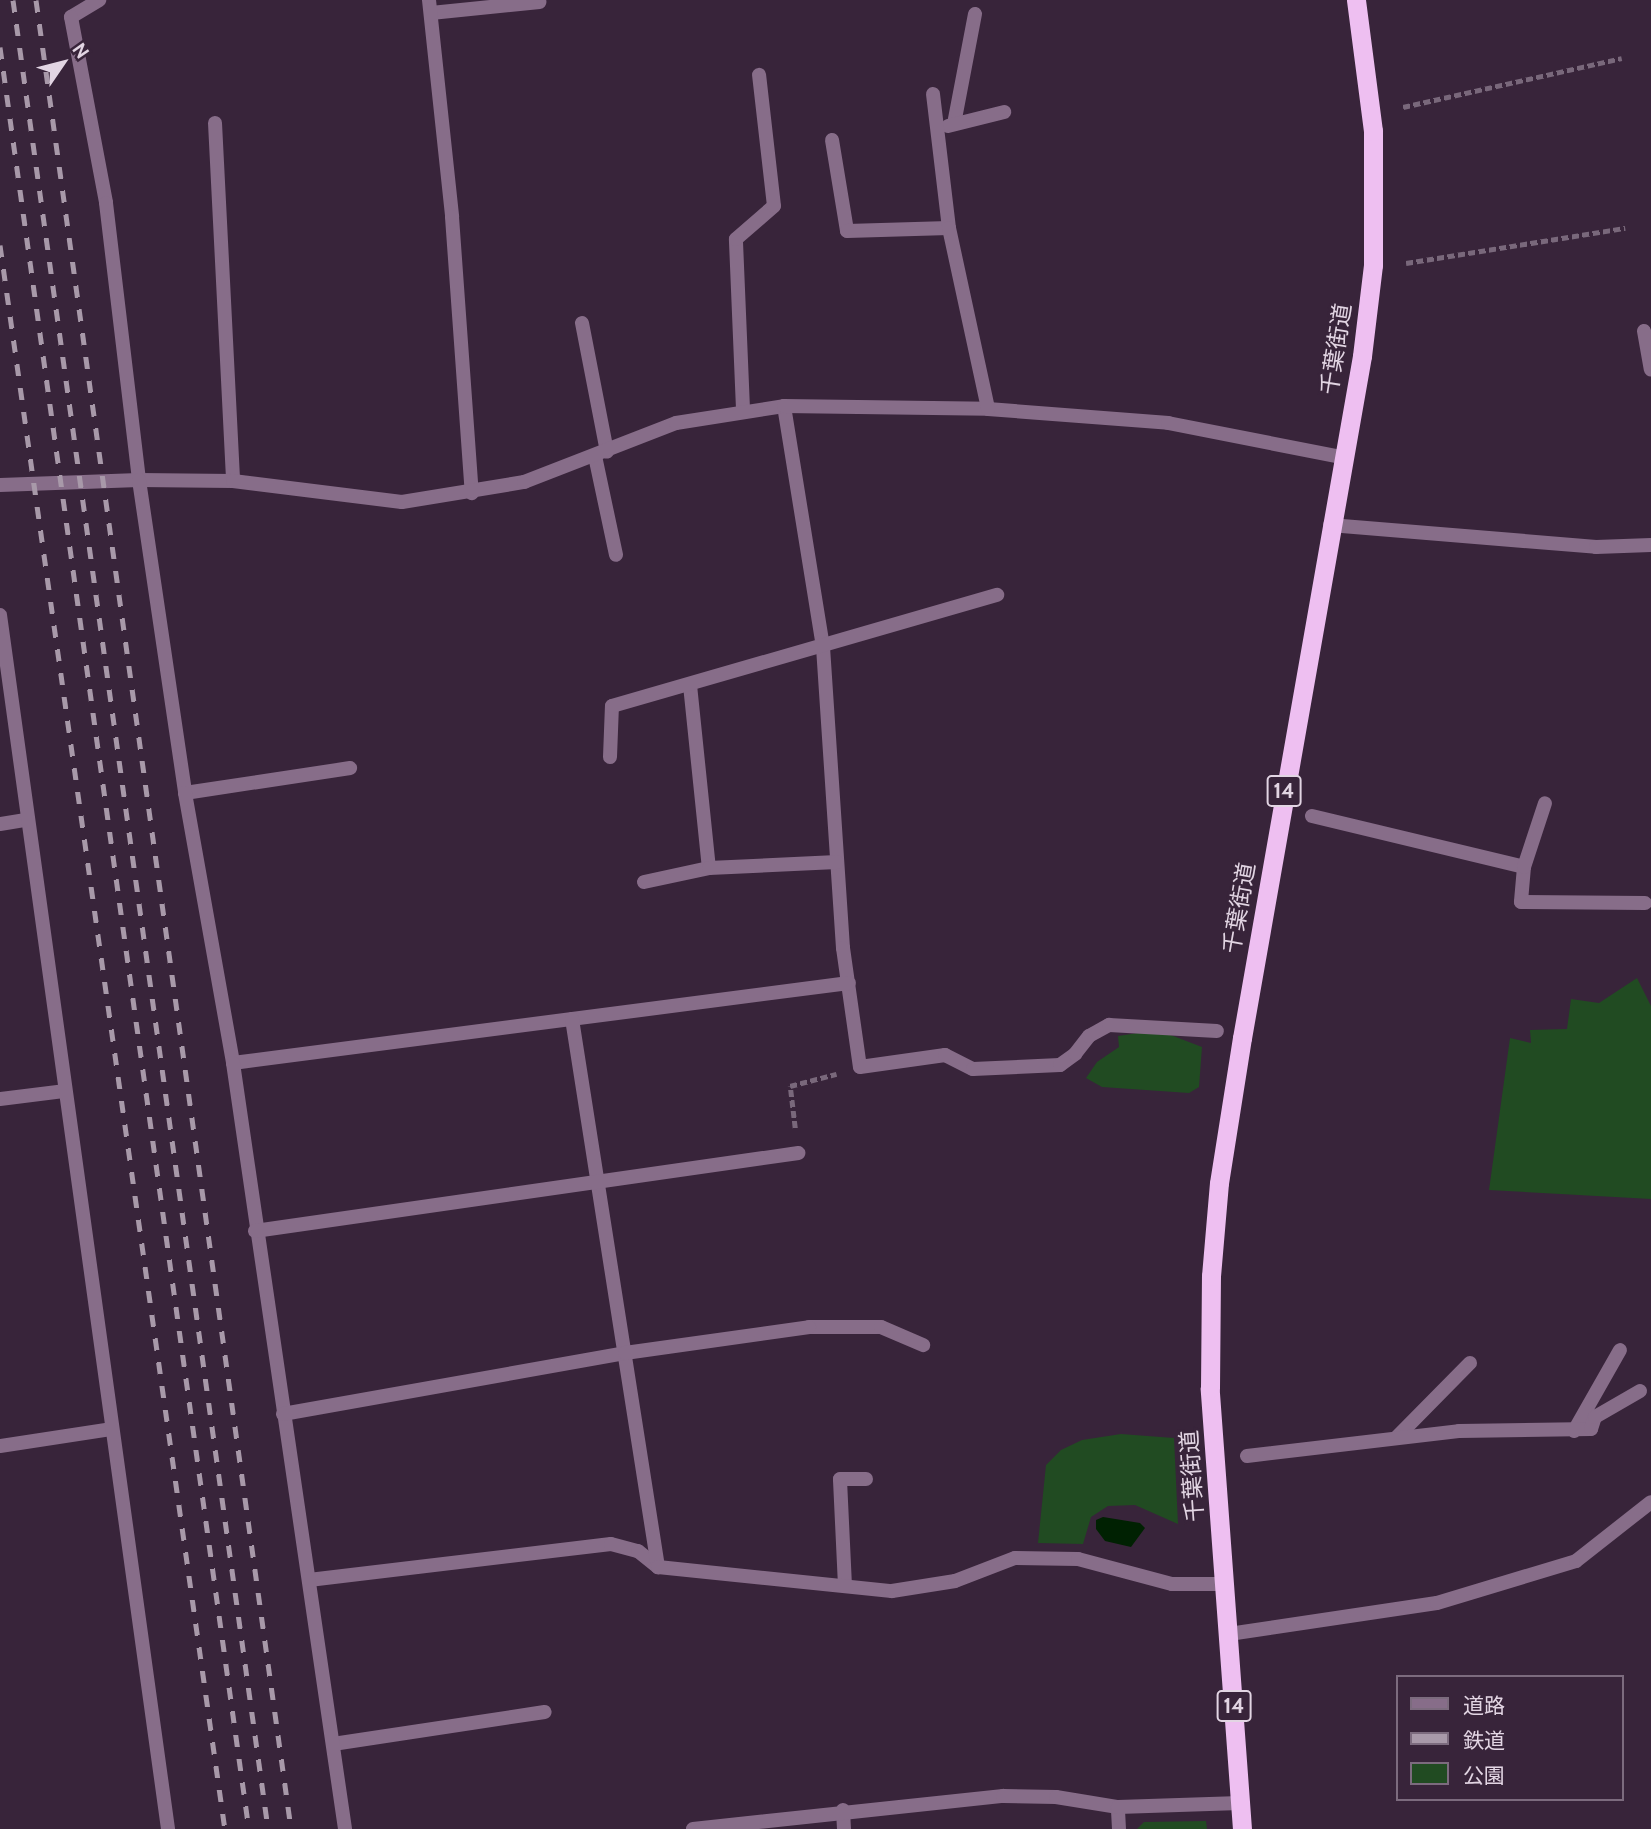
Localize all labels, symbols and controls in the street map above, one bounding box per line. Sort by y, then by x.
north arrow [28,28,98,98]
text: N [67,39,94,63]
street label: 千葉街道 [1315,301,1357,397]
road number: 14 [1266,774,1302,808]
street label: 千葉街道 [1217,860,1261,956]
street label: 千葉街道 [1175,1429,1209,1523]
legend [1396,1675,1623,1801]
road number: 14 [1216,1688,1252,1724]
text: 道路 [1463,1693,1505,1718]
text: 鉄道 [1463,1728,1505,1753]
text: 公園 [1463,1763,1505,1788]

